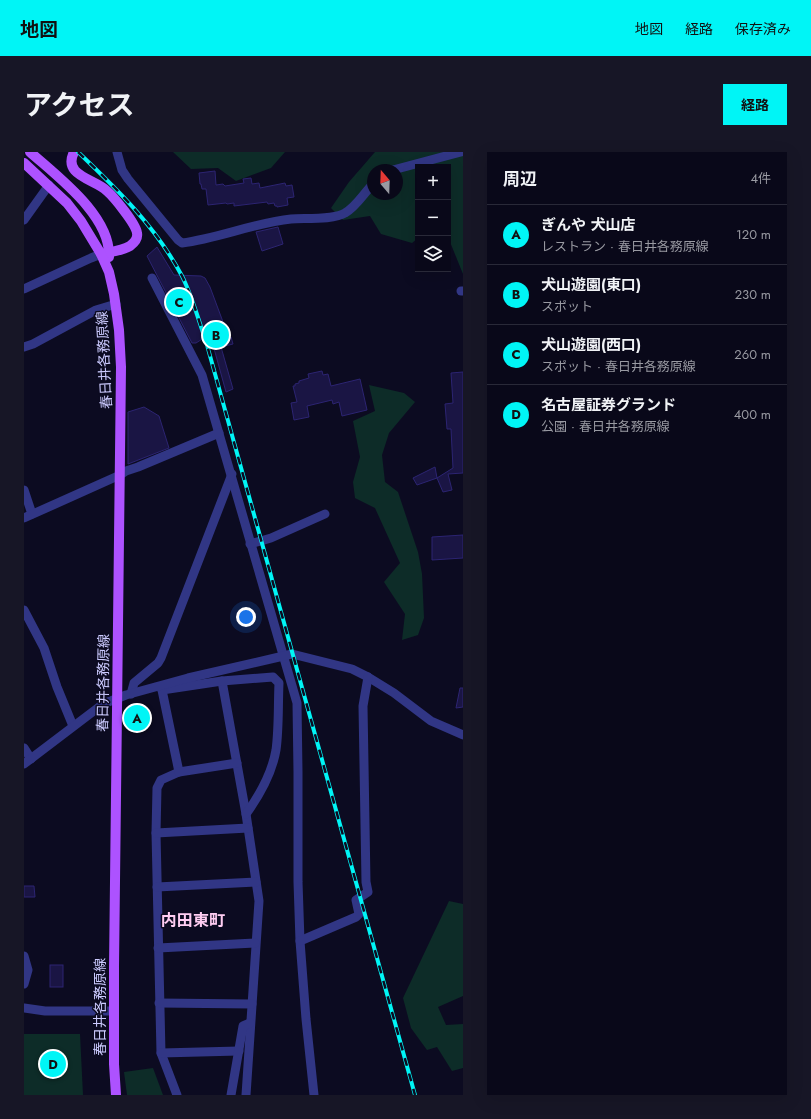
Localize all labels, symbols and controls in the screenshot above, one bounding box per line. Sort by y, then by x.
text: 地図 [20,16,58,43]
text: 地図 [635,19,663,39]
text: 経路 [685,19,713,39]
text: 保存済み [735,19,791,39]
button: 経路 [723,84,787,125]
text: アクセス [24,85,135,126]
north arrow [367,164,403,200]
map controls [415,164,451,272]
button: + [415,164,451,200]
text: 周辺 [503,167,537,191]
text: 4件 [750,169,771,188]
button: − [415,200,451,236]
text: ぎんや 犬山店 [541,214,636,236]
text: A [511,225,521,244]
text: 120 m [736,225,771,244]
button: layers [415,236,451,272]
text: レストラン · 春日井各務原線 [541,237,709,256]
text: 犬山遊園(東口) [541,274,641,296]
text: B [512,285,520,304]
text: 230 m [735,285,771,304]
pin: C [166,287,192,317]
text: スポット [541,297,593,316]
street label: 春日井各務原線 [91,311,117,409]
pin: B [203,320,229,350]
text: 犬山遊園(西口) [541,334,641,356]
text: C [511,345,521,364]
text: 260 m [734,345,771,364]
text: スポット · 春日井各務原線 [541,357,696,376]
text: 名古屋証券グランド [541,394,676,416]
text: D [511,405,521,424]
text: 400 m [734,405,771,424]
text: 公園 · 春日井各務原線 [541,417,670,436]
your location [236,607,256,627]
street label: 春日井各務原線 [92,634,114,732]
pin: A [124,703,150,733]
district label: 内田東町 [161,909,225,932]
street label: 春日井各務原線 [90,958,110,1056]
pin: D [40,1049,66,1079]

